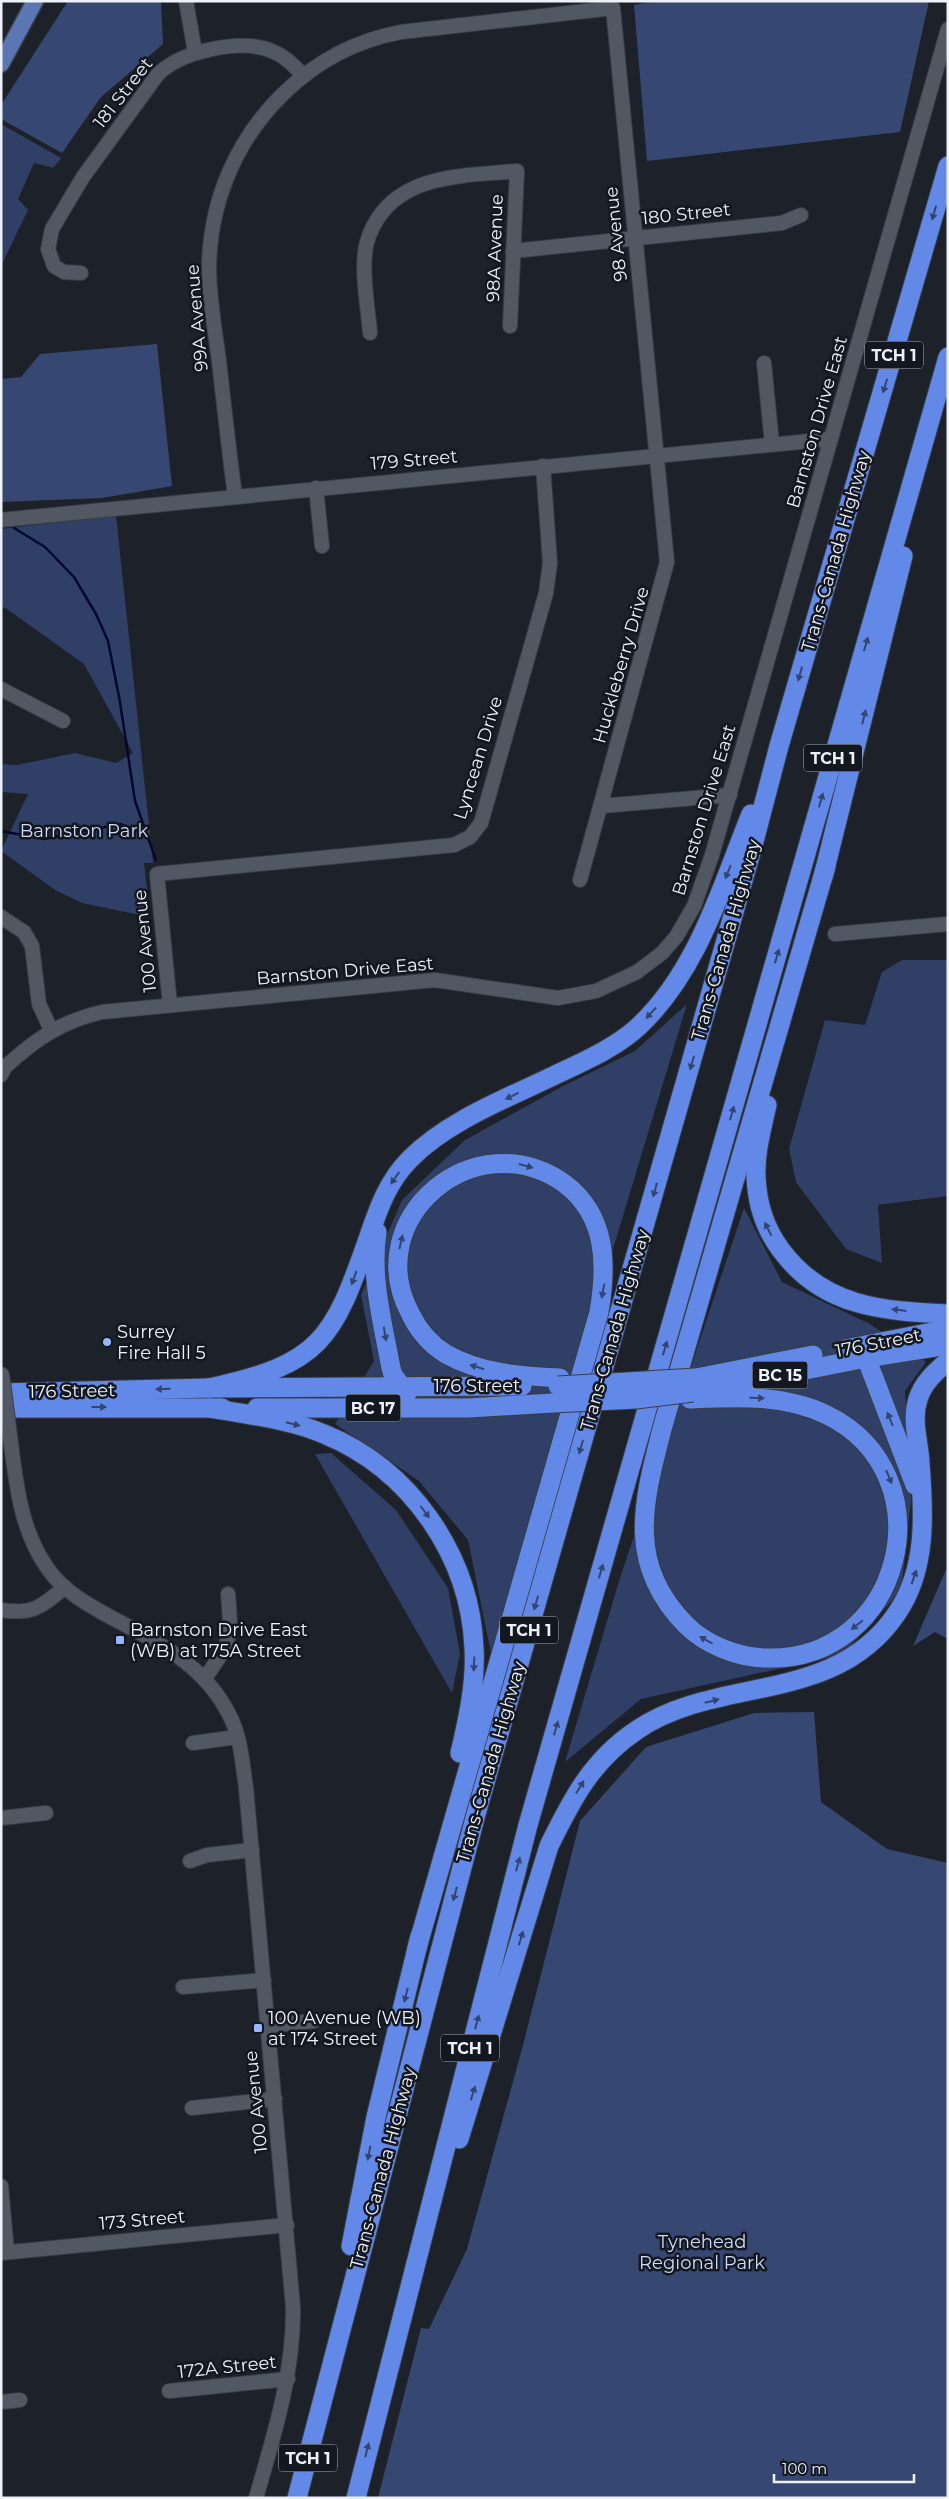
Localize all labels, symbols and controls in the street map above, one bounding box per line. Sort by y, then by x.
street label: 181 Street [89,53,157,133]
street label: 98 Avenue [600,185,632,282]
street label: 98A Avenue [482,194,508,302]
street label: 180 Street [641,198,731,230]
one-way arrow [930,206,938,221]
street label: 99A Avenue [181,263,213,372]
street label: Barnston Drive East [782,333,852,511]
road number: TCH 1 [865,342,923,368]
one-way arrow [880,379,888,394]
street label: 179 Street [370,445,458,475]
street label: Trans-Canada Highway [797,448,875,654]
street label: Huckleberry Drive [588,584,654,746]
one-way arrow [862,636,870,651]
one-way arrow [796,666,804,681]
street label: Lyncean Drive [449,694,507,822]
one-way arrow [860,710,868,725]
street label: Barnston Drive East [667,722,741,898]
road number: TCH 1 [804,744,862,771]
one-way arrow [818,792,826,807]
park label: Barnston Park [20,820,148,842]
street label: Trans-Canada Highway [687,837,765,1043]
one-way arrow [723,865,731,879]
street label: 100 Avenue [129,889,161,993]
one-way arrow [773,949,781,964]
street label: Barnston Drive East [255,952,435,990]
one-way arrow [645,1007,657,1019]
one-way arrow [687,1055,695,1070]
one-way arrow [505,1092,519,1100]
one-way arrow [729,1105,737,1120]
one-way arrow [519,1163,534,1171]
one-way arrow [390,1171,400,1185]
one-way arrow [651,1183,659,1198]
one-way arrow [764,1222,772,1236]
street label: Trans-Canada Highway [576,1227,654,1433]
one-way arrow [397,1235,405,1250]
one-way arrow [350,1271,358,1286]
one-way arrow [598,1284,606,1300]
one-way arrow [891,1306,907,1314]
place label: Surrey Fire Hall 5 [117,1321,206,1364]
street label: 176 Street [833,1324,923,1362]
one-way arrow [381,1326,389,1342]
marker: Surrey Fire Hall 5 [101,1336,113,1348]
one-way arrow [661,1340,669,1355]
road number: BC 15 [752,1362,808,1388]
one-way arrow [470,1363,485,1371]
street label: 176 Street [434,1375,520,1397]
street label: 176 Street [28,1379,116,1403]
one-way arrow [154,1385,170,1393]
road number: BC 17 [346,1395,400,1422]
one-way arrow [749,1395,765,1403]
one-way arrow [91,1403,107,1411]
one-way arrow [886,1412,894,1426]
one-way arrow [285,1420,300,1428]
one-way arrow [577,1440,585,1455]
one-way arrow [885,1470,893,1484]
one-way arrow [420,1505,430,1519]
one-way arrow [598,1564,606,1579]
one-way arrow [910,1569,918,1584]
one-way arrow [532,1596,540,1611]
road number: TCH 1 [500,1616,558,1644]
place label: Barnston Drive East (WB) at 175A Street [130,1619,308,1662]
one-way arrow [851,1619,864,1630]
marker: Barnston Drive East (WB) at 175A Street [114,1634,126,1646]
one-way arrow [700,1636,713,1645]
one-way arrow [469,1656,477,1672]
street label: Trans-Canada Highway [452,1659,530,1865]
one-way arrow [704,1697,719,1705]
one-way arrow [553,1720,561,1735]
one-way arrow [575,1781,585,1794]
one-way arrow [514,1857,522,1872]
one-way arrow [451,1887,459,1902]
one-way arrow [517,1930,525,1945]
one-way arrow [402,1987,410,2002]
place label: 100 Avenue (WB) at 174 Street [268,2007,421,2050]
one-way arrow [473,2014,481,2029]
marker: 100 Avenue (WB) at 174 Street [252,2022,264,2034]
road number: TCH 1 [441,2035,499,2062]
street label: 100 Avenue [240,2050,272,2154]
street label: Trans-Canada Highway [345,2064,421,2271]
one-way arrow [470,2086,477,2101]
one-way arrow [365,2146,373,2162]
street label: 173 Street [98,2205,186,2235]
park label: Tynehead Regional Park [639,2231,765,2274]
street label: 172A Street [176,2351,278,2383]
one-way arrow [364,2443,372,2458]
road number: TCH 1 [279,2444,337,2472]
scale bar [774,2452,914,2484]
text: 100 m [782,2459,827,2478]

